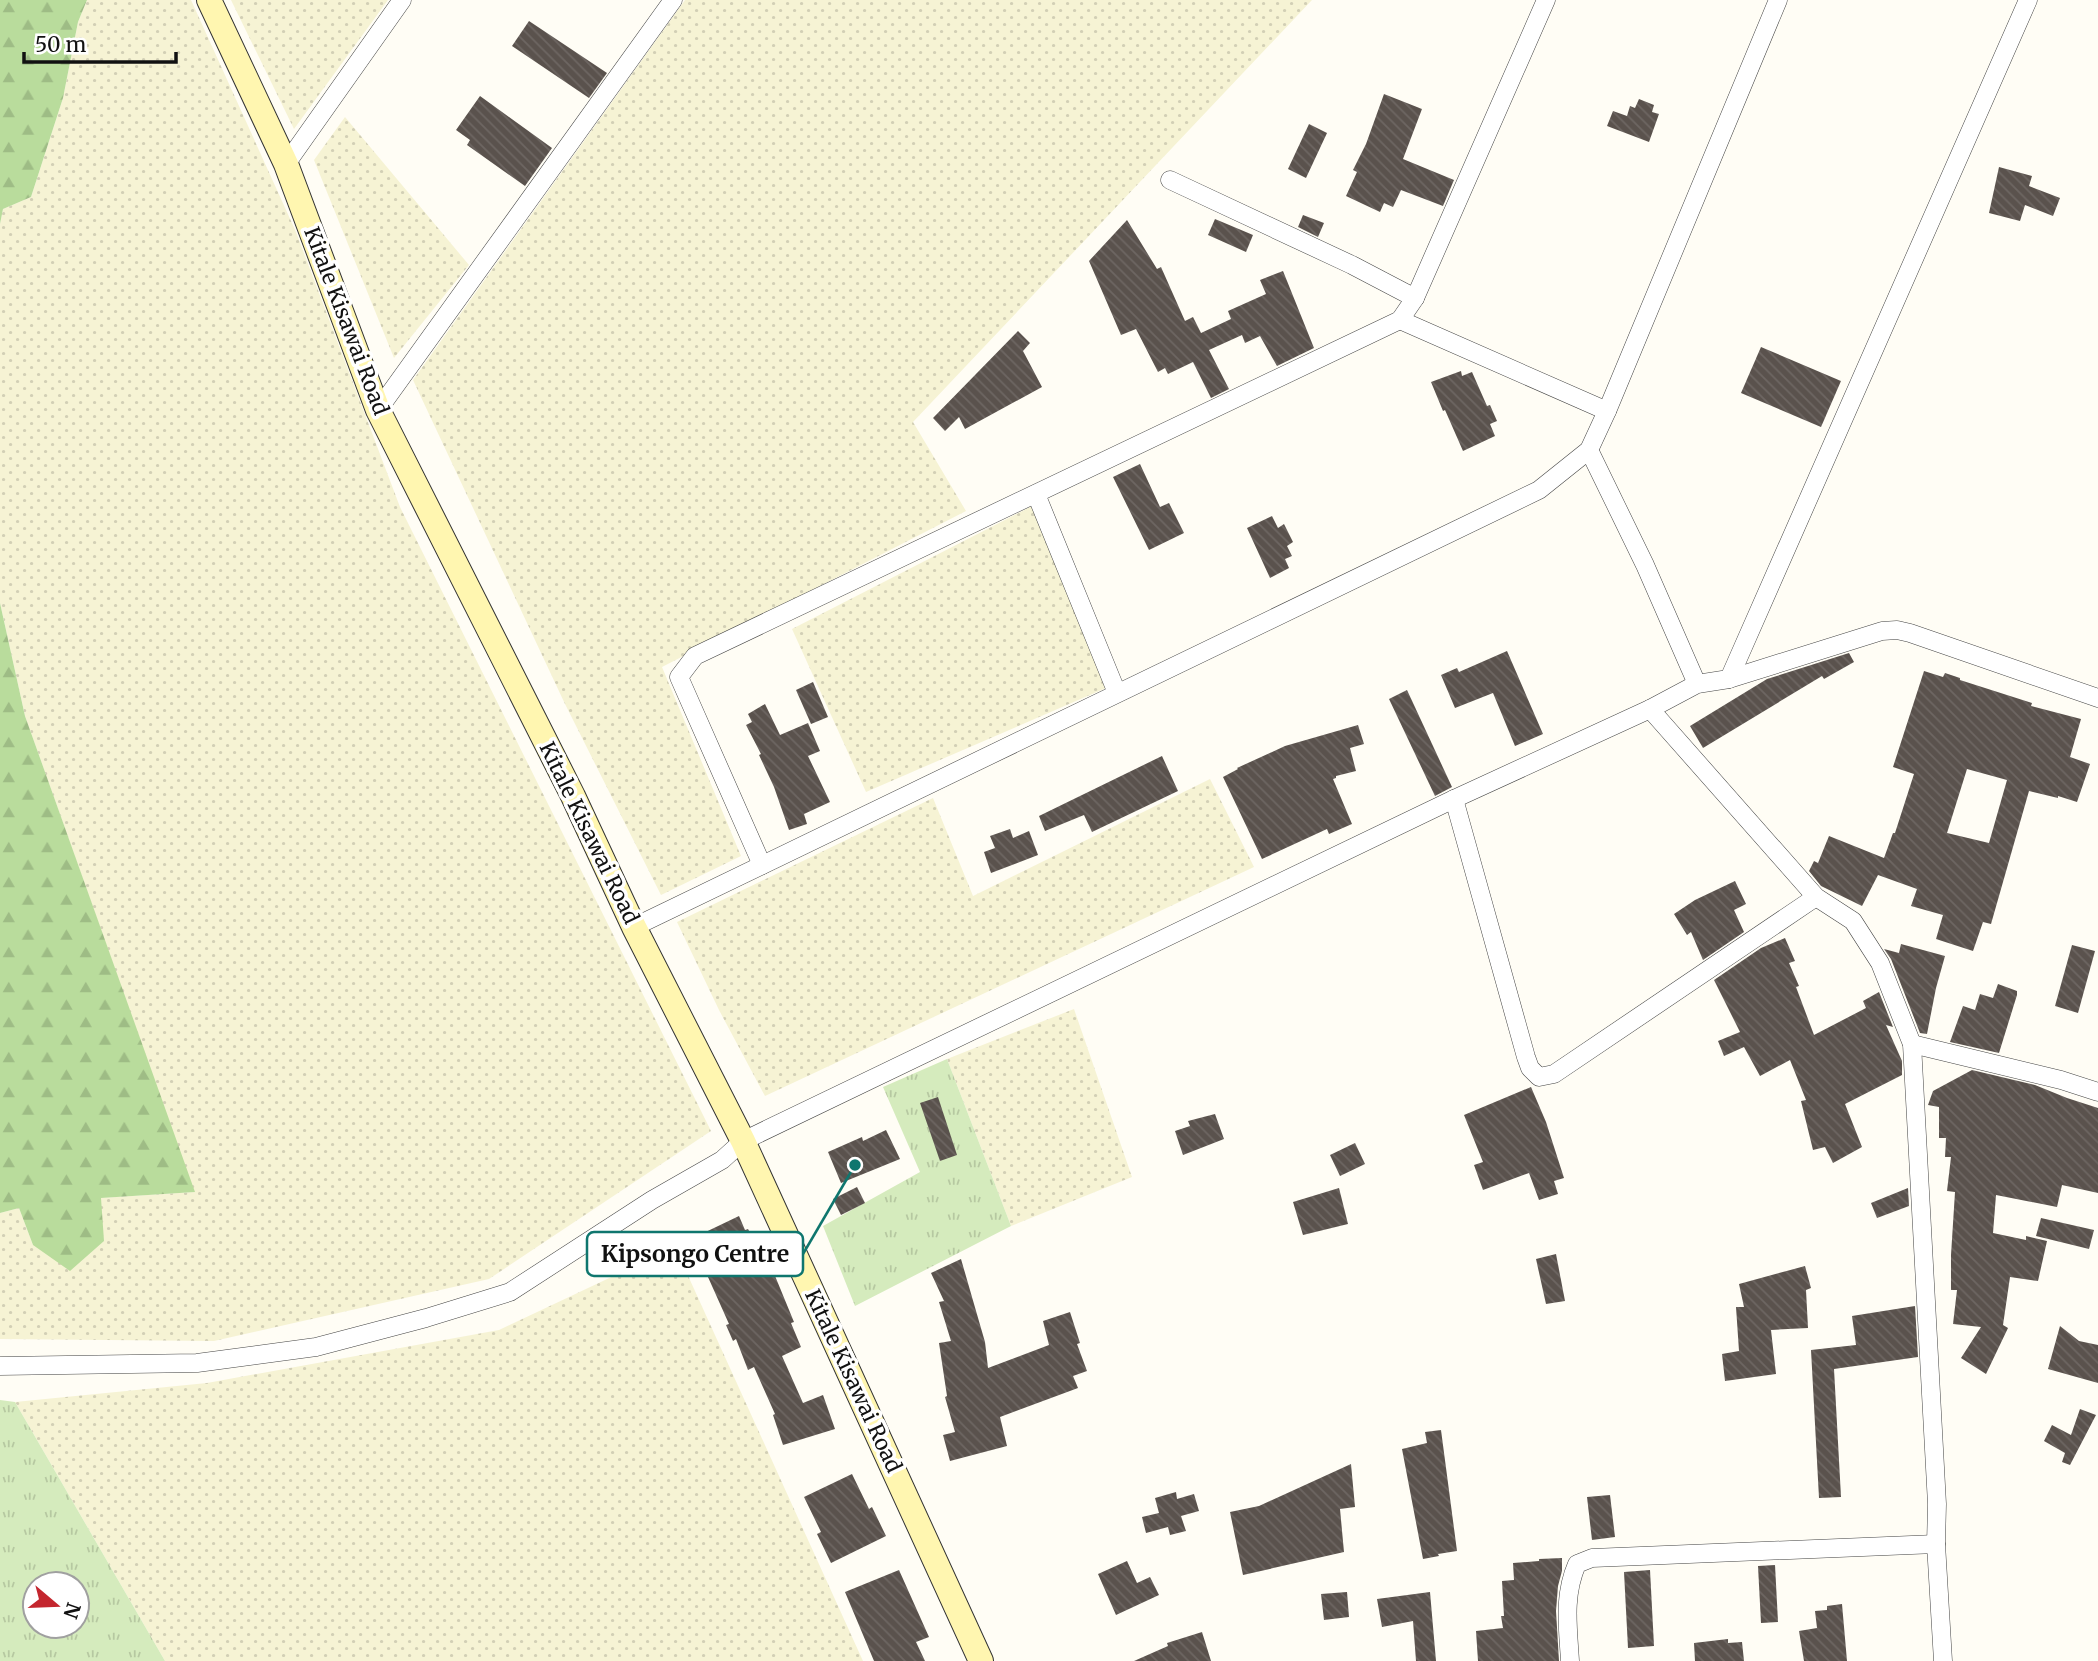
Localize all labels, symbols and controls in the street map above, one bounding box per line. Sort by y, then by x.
scale bar [24,21,177,65]
text: 50 m [35,31,86,58]
street label: Kitale Kisawai Road [298,223,395,419]
street label: Kitale Kisawai Road [534,737,645,929]
callout: Kipsongo Centre [587,1232,803,1276]
text: Kipsongo Centre [601,1239,789,1268]
street label: Kitale Kisawai Road [799,1285,908,1477]
north arrow [21,1570,91,1640]
text: N [58,1600,86,1622]

